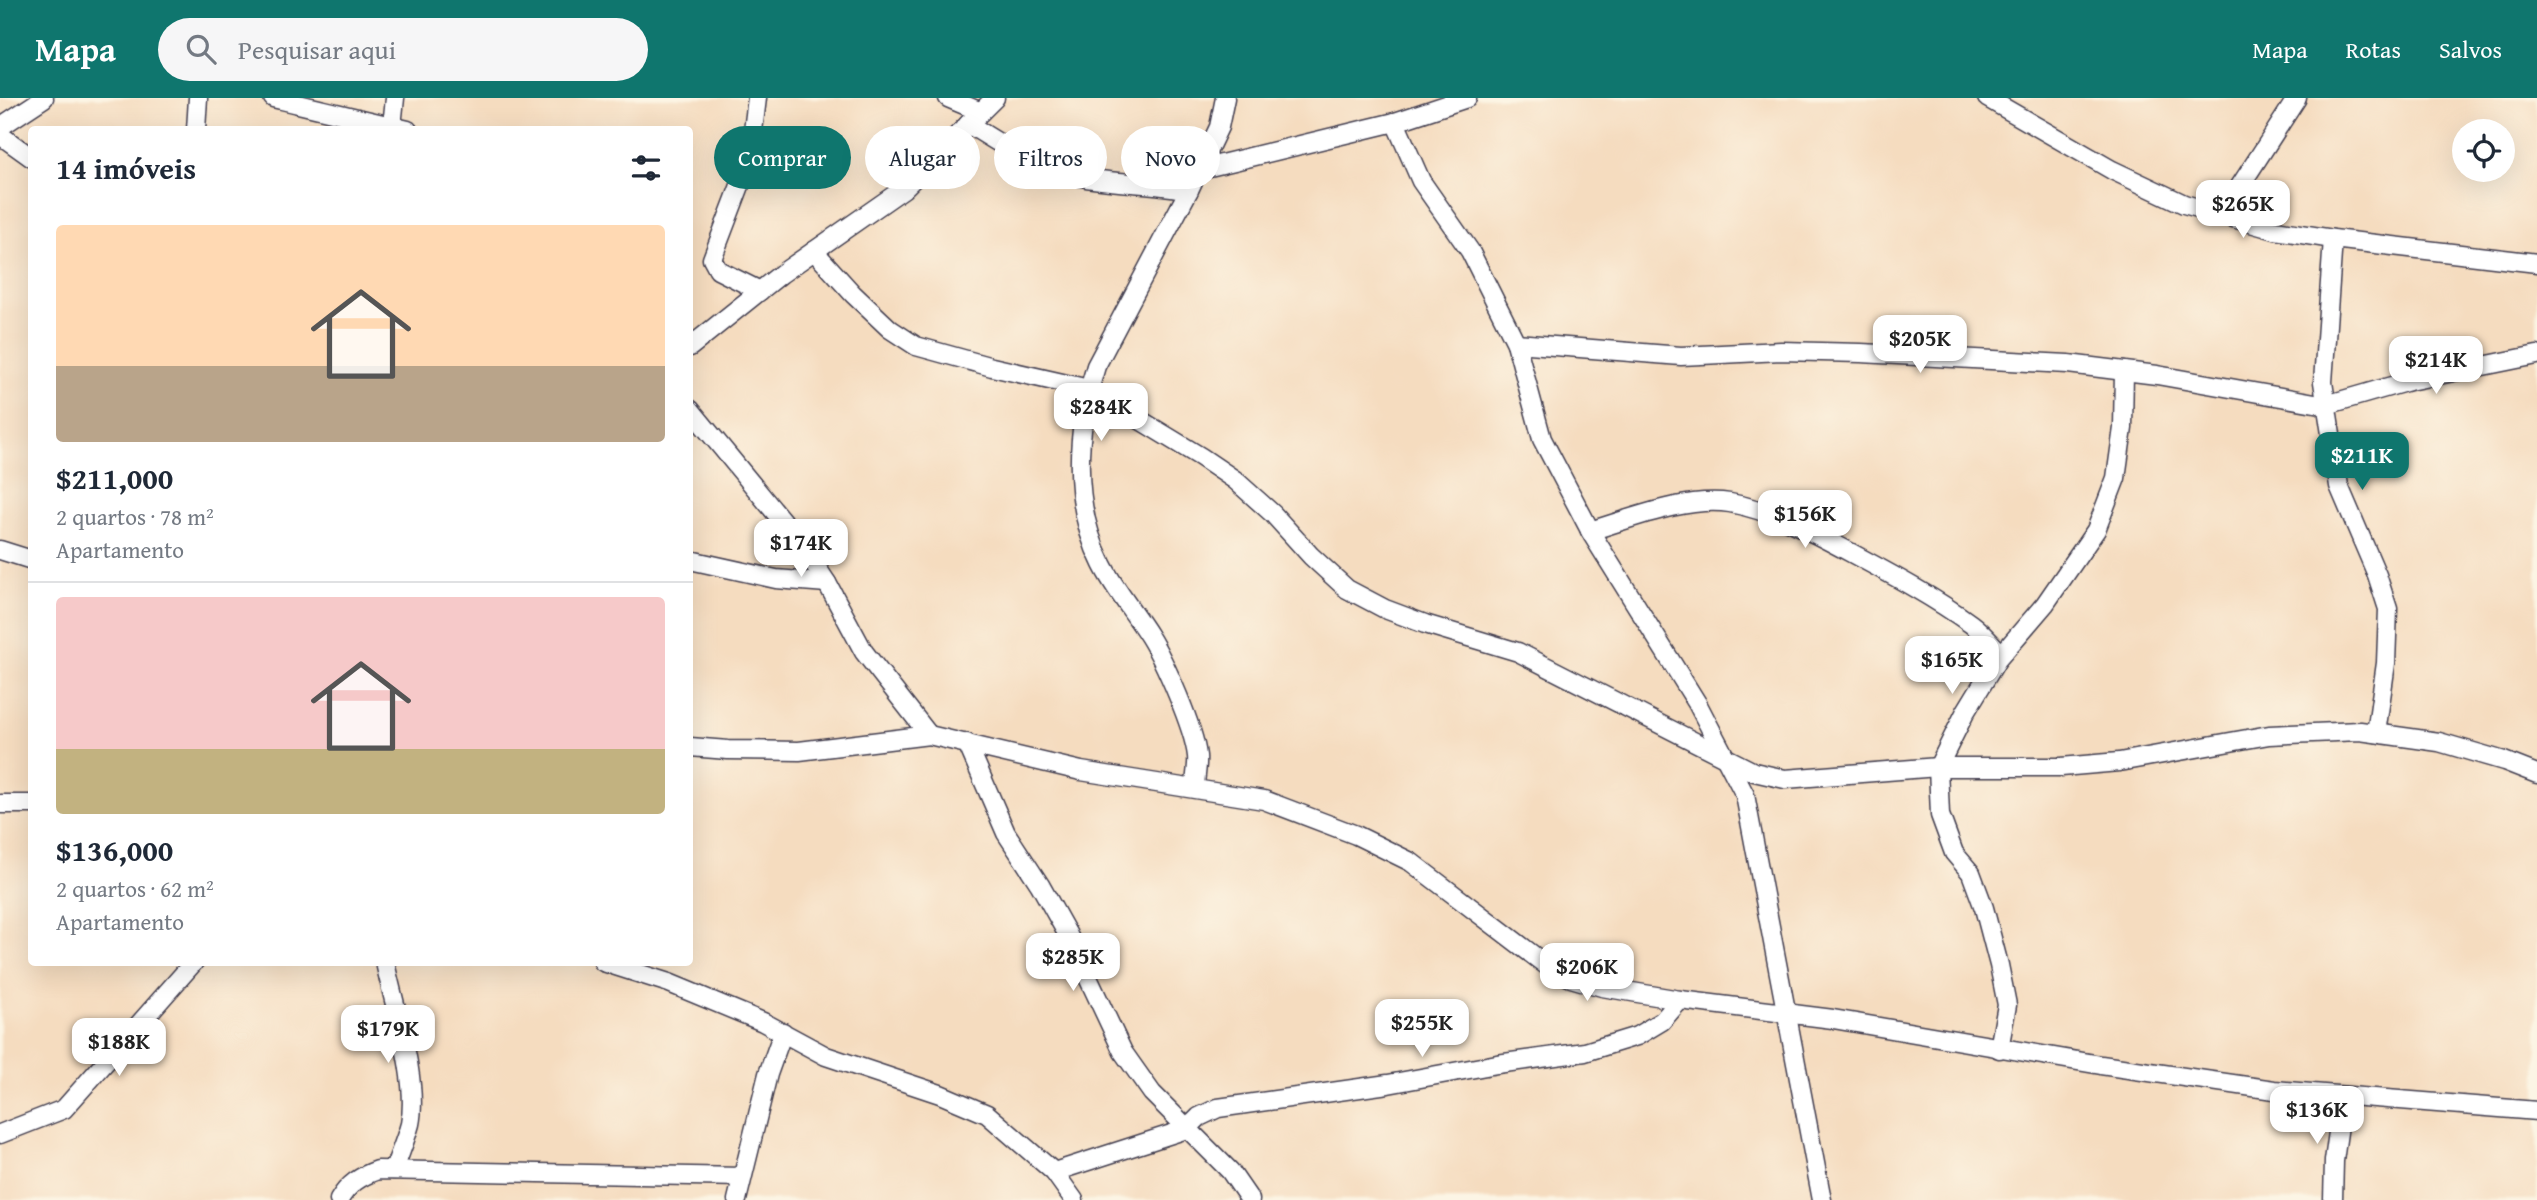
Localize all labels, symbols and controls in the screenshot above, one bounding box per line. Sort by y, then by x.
search box [158,18,648,81]
text: Mapa [35,25,116,73]
icon: search [182,30,220,68]
text: Pesquisar aqui [238,30,396,69]
text: Mapa [2252,32,2308,67]
text: Rotas [2346,32,2401,67]
text: Salvos [2439,32,2502,67]
map controls [2452,119,2515,182]
button: locate [2452,119,2515,182]
chip: Comprar [714,126,851,189]
chip: Alugar [865,126,980,189]
chip: Filtros [994,126,1107,189]
chip: Novo [1121,126,1220,189]
text: 14 imóveis [56,146,196,190]
icon: filters [627,149,665,187]
pin: $265K [2194,180,2292,240]
text: $265K [2212,186,2274,219]
icon: home [298,271,424,397]
pin: $205K [1871,316,1969,375]
text: $205K [1889,321,1951,354]
pin: $214K [2387,336,2485,396]
text: $214K [2405,342,2467,375]
pin: $284K [1052,384,1150,443]
text: $284K [1070,389,1132,422]
pin: $211K [2313,432,2411,492]
text: $211K [2331,438,2393,471]
text: $211,000 [56,456,173,500]
pin: $156K [1756,490,1854,550]
text: $156K [1774,496,1836,529]
text: 2 quartos · 78 m² [56,500,214,533]
pin: $174K [752,519,850,579]
text: $174K [770,525,832,558]
text: Apartamento [56,533,184,566]
pin: $165K [1903,636,2001,696]
text: $165K [1921,642,1983,675]
icon: home [298,643,424,769]
text: $136,000 [56,828,173,872]
text: 2 quartos · 62 m² [56,872,214,905]
text: Apartamento [56,905,184,938]
pin: $285K [1024,934,1122,993]
text: $285K [1042,939,1104,972]
pin: $206K [1538,944,1636,1003]
text: $206K [1556,949,1618,982]
pin: $255K [1373,1000,1471,1059]
text: $255K [1391,1005,1453,1038]
pin: $179K [339,1006,437,1065]
text: $179K [357,1011,419,1044]
pin: $188K [70,1018,168,1078]
text: $188K [88,1024,150,1057]
pin: $136K [2268,1086,2366,1146]
text: $136K [2286,1092,2348,1125]

